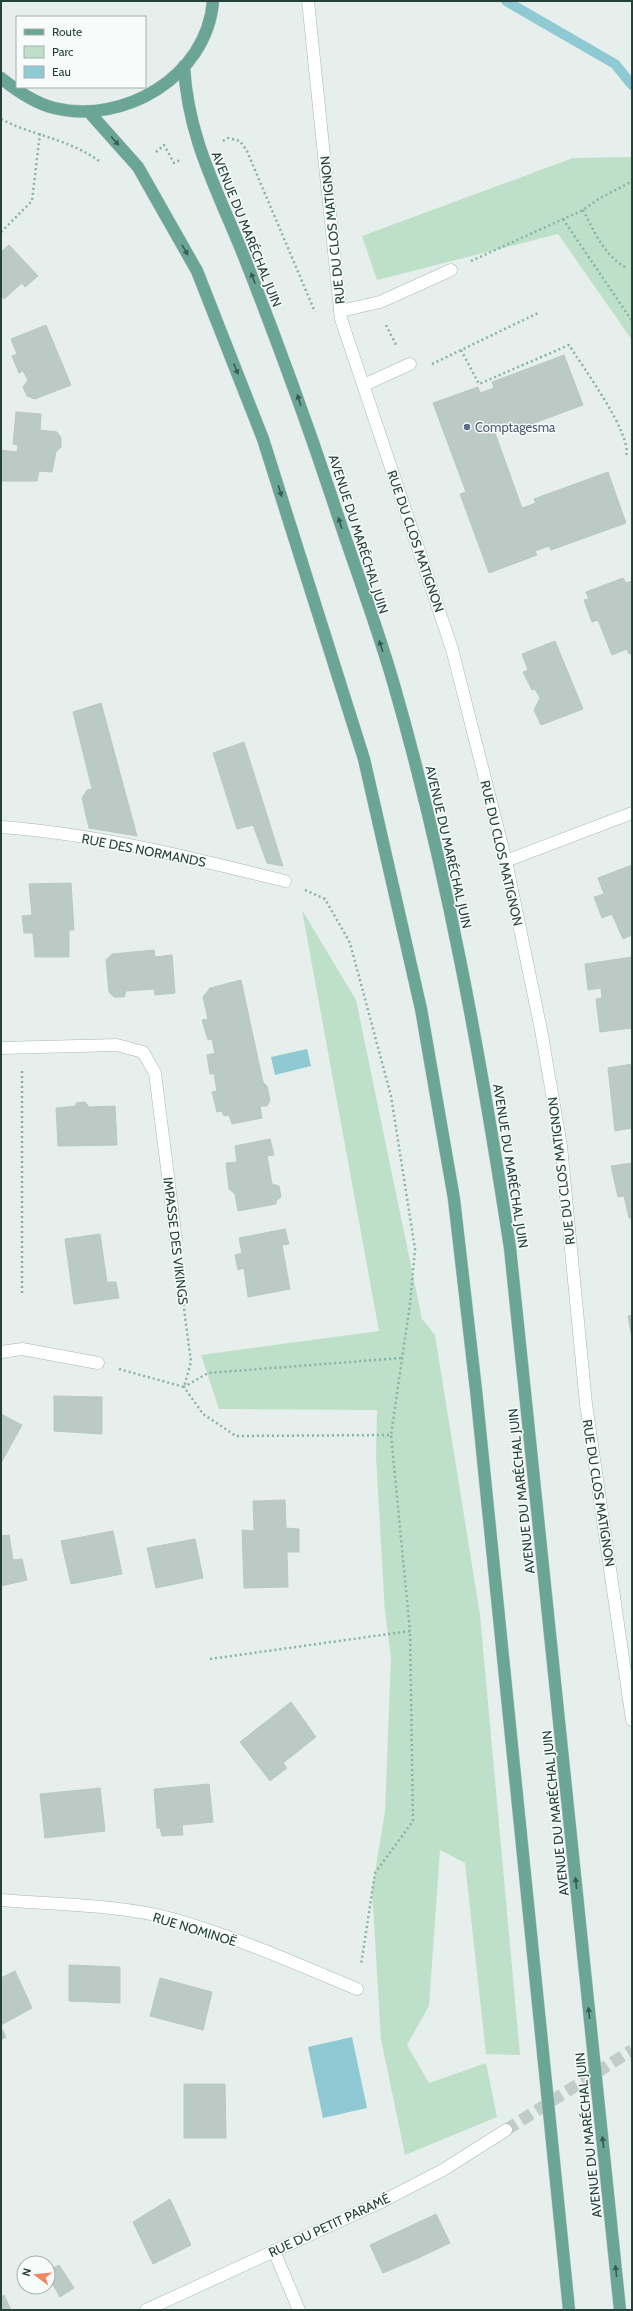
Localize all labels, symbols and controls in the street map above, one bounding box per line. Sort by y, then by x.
legend [16,16,146,88]
text: Route [52,24,82,39]
text: Parc [52,44,74,59]
text: Eau [52,64,71,79]
one-way arrow [110,136,119,146]
street label: AVENUE DU MARÉCHAL JUIN [208,149,286,309]
street label: RUE DU CLOS MATIGNON [316,155,348,305]
one-way arrow [182,244,189,255]
one-way arrow [249,272,255,284]
one-way arrow [233,364,239,376]
one-way arrow [296,393,302,405]
place label: Comptagesma [475,419,556,435]
marker: Comptagesma [462,422,472,432]
street label: AVENUE DU MARÉCHAL JUIN [326,452,393,616]
street label: RUE DU CLOS MATIGNON [384,468,448,614]
one-way arrow [277,486,283,498]
one-way arrow [337,517,343,529]
one-way arrow [378,640,384,652]
street label: AVENUE DU MARÉCHAL JUIN [423,764,476,930]
street label: RUE DU CLOS MATIGNON [477,779,527,927]
street label: RUE DES NORMANDS [80,830,208,870]
street label: AVENUE DU MARÉCHAL JUIN [490,1082,533,1249]
street label: RUE DU CLOS MATIGNON [544,1096,578,1246]
street label: IMPASSE DES VIKINGS [160,1176,192,1306]
street label: AVENUE DU MARÉCHAL JUIN [503,1407,538,1575]
street label: RUE DU CLOS MATIGNON [579,1418,619,1568]
street label: AVENUE DU MARÉCHAL JUIN [537,1729,572,1897]
one-way arrow [573,1877,579,1889]
street label: RUE NOMINOË [151,1909,239,1949]
one-way arrow [586,2007,593,2019]
street label: AVENUE DU MARÉCHAL JUIN [570,2051,605,2219]
one-way arrow [599,2136,606,2148]
street label: RUE DU PETIT PARAMÉ [265,2189,392,2260]
north arrow [16,2255,56,2295]
one-way arrow [613,2265,619,2277]
text: N [19,2267,34,2278]

